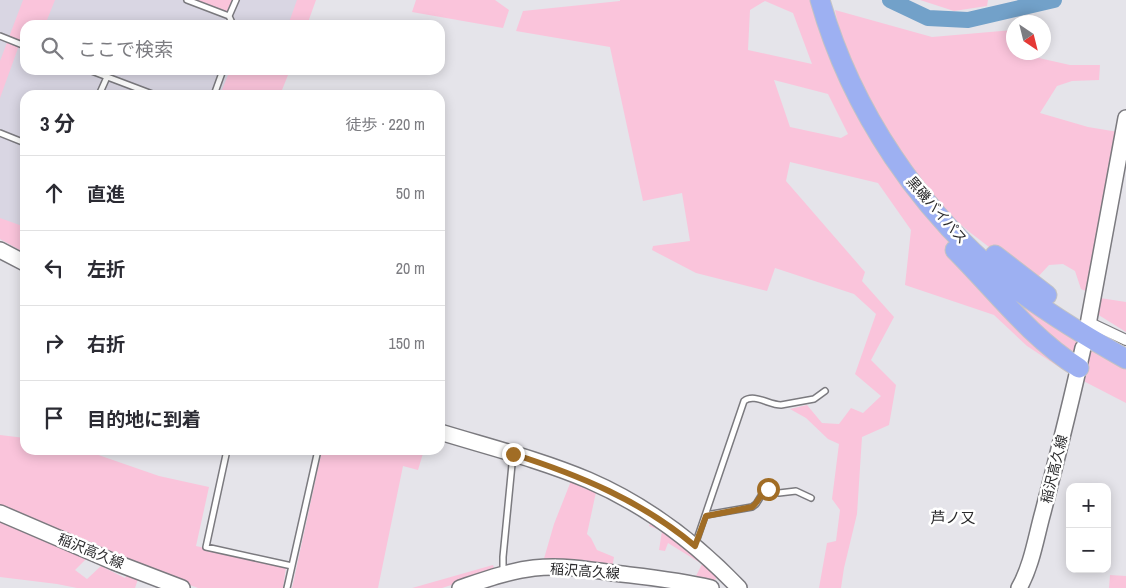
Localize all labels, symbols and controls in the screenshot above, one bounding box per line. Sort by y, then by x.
north arrow [1006,15,1051,60]
search box [20,20,445,75]
icon: search [38,34,66,62]
text: ここで検索 [78,36,173,62]
text: 3 分 [40,109,75,138]
text: 徒歩 · 220 m [346,113,425,135]
street label: 黒磯バイパス [903,172,971,248]
icon: ahead [40,179,68,207]
text: 直進 [87,181,125,207]
text: 50 m [396,182,425,204]
icon: left [40,254,68,282]
text: 左折 [87,256,125,282]
text: 20 m [396,257,425,279]
icon: right [40,329,68,357]
text: 右折 [87,331,125,357]
text: 150 m [389,332,425,354]
icon: arrive [40,404,68,432]
text: 目的地に到着 [87,406,201,432]
street label: 稲沢高久線 [1037,433,1071,505]
route end [502,443,525,466]
route start [757,478,780,501]
map controls [1066,483,1111,573]
button: + [1066,483,1111,528]
district label: 芦ノ又 [930,507,976,528]
button: − [1066,528,1111,573]
street label: 稲沢高久線 [55,530,127,572]
street label: 稲沢高久線 [549,560,621,582]

